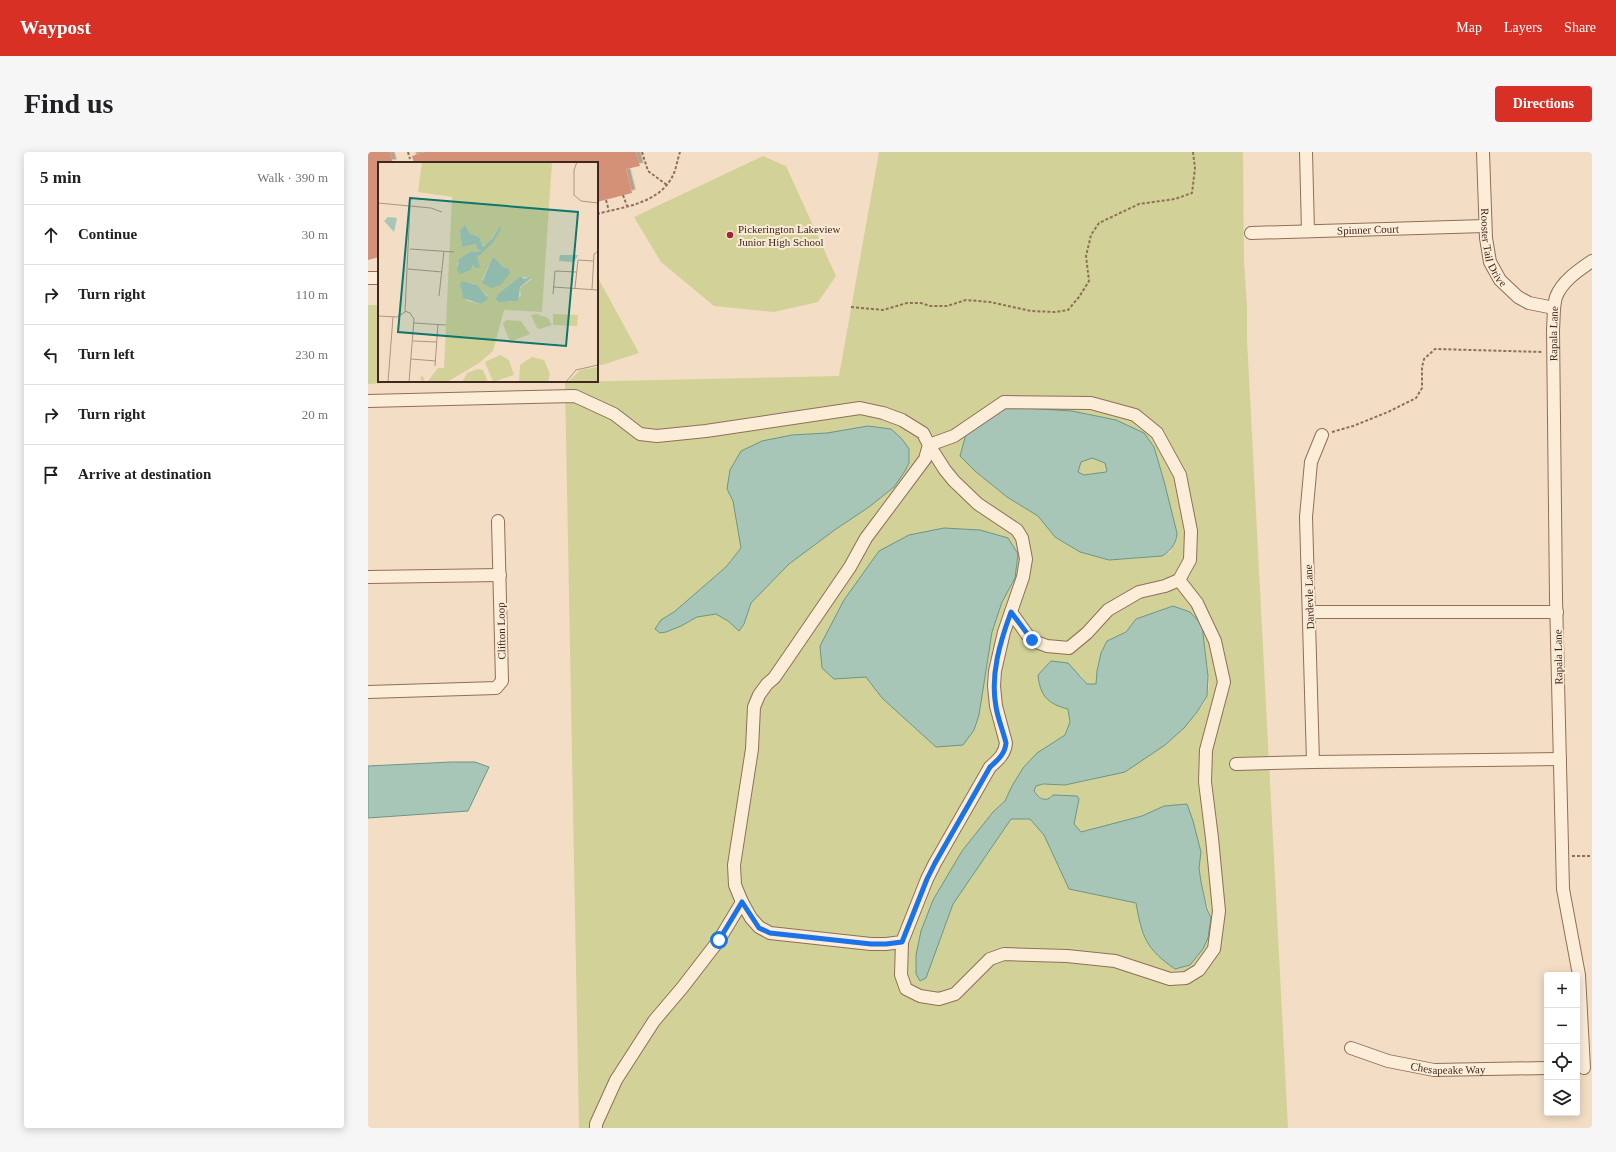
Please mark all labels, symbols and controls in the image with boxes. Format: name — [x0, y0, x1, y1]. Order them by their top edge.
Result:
text: Waypost — [20, 17, 91, 38]
text: Map — [1456, 20, 1482, 35]
text: Layers — [1504, 20, 1542, 35]
text: Share — [1564, 20, 1596, 35]
button: Directions — [1495, 86, 1592, 122]
text: Find us — [24, 88, 114, 119]
inset map — [378, 162, 598, 382]
text: 5 min — [40, 168, 81, 187]
text: Walk · 390 m — [257, 170, 328, 185]
street label: Rooster Tail Drive — [1479, 208, 1509, 289]
place label: Pickerington Lakeview Junior High School — [738, 223, 840, 248]
street label: Spinner Court — [1337, 223, 1399, 236]
icon: ahead — [40, 224, 62, 246]
text: Continue — [78, 226, 137, 242]
text: 30 m — [302, 227, 328, 242]
marker: Pickerington Lakeview Junior High School — [725, 230, 735, 240]
icon: right — [40, 284, 62, 306]
text: Turn right — [78, 286, 145, 302]
text: 110 m — [296, 287, 328, 302]
street label: Rapala Lane — [1547, 305, 1560, 361]
icon: left — [40, 344, 62, 366]
text: Turn left — [78, 346, 135, 362]
text: 230 m — [295, 347, 328, 362]
icon: right — [40, 404, 62, 426]
text: Turn right — [78, 406, 145, 422]
text: 20 m — [302, 407, 328, 422]
icon: arrive — [40, 464, 62, 486]
text: Arrive at destination — [78, 466, 211, 482]
street label: Dardevle Lane — [1302, 564, 1316, 630]
street label: Clifton Loop — [494, 602, 507, 660]
street label: Rapala Lane — [1552, 629, 1564, 685]
route end — [1023, 631, 1041, 649]
route start — [710, 931, 728, 949]
map controls — [1544, 972, 1580, 1116]
button: + — [1544, 972, 1580, 1008]
button: − — [1544, 1008, 1580, 1044]
button: locate — [1544, 1044, 1580, 1080]
street label: Chesapeake Way — [1410, 1060, 1486, 1076]
button: layers — [1544, 1080, 1580, 1116]

